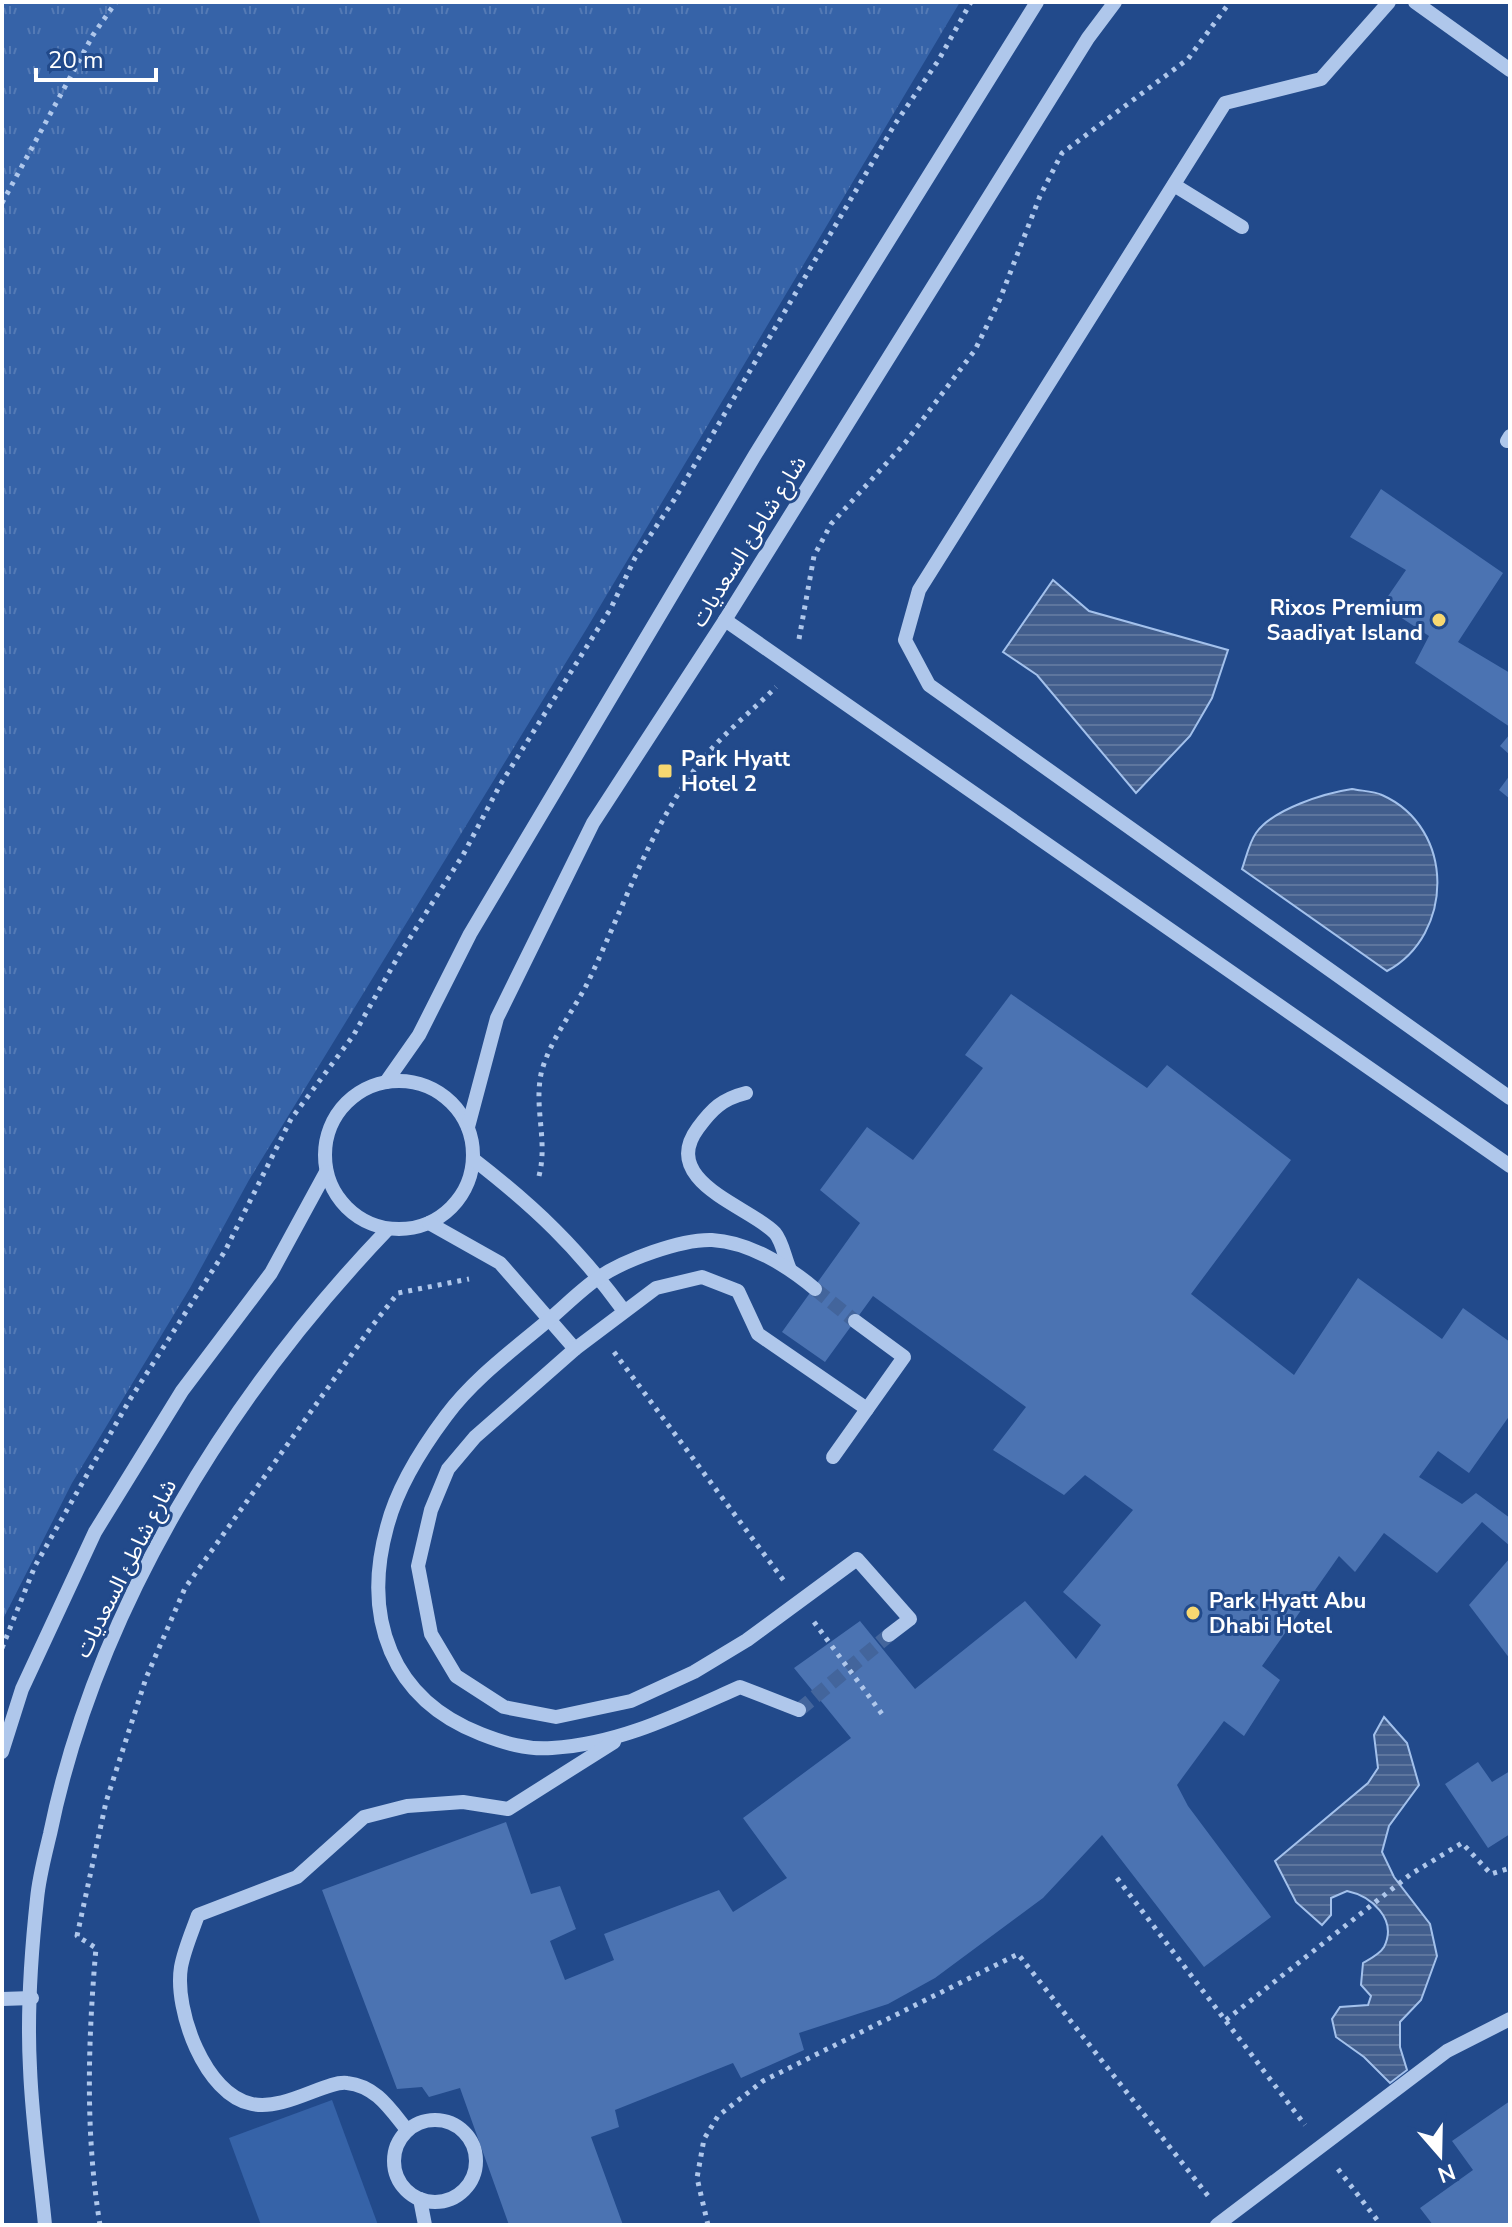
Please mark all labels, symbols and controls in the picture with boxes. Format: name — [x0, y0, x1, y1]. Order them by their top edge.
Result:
scale bar — [36, 32, 156, 82]
text: 20 m — [48, 44, 104, 76]
street label: شارع شاطئ السعديات — [684, 450, 815, 633]
place label: Rixos Premium Saadiyat Island — [1266, 593, 1423, 648]
marker: Rixos Premium Saadiyat Island — [1430, 611, 1448, 629]
place label: Park Hyatt Hotel 2 — [681, 744, 790, 799]
marker: Park Hyatt Hotel 2 — [656, 762, 674, 780]
street label: شارع شاطئ السعديات — [68, 1474, 185, 1663]
place label: Park Hyatt Abu Dhabi Hotel — [1209, 1586, 1366, 1641]
marker: Park Hyatt Abu Dhabi Hotel — [1184, 1604, 1202, 1622]
north arrow — [1400, 2115, 1480, 2195]
text: N — [1434, 2156, 1459, 2190]

